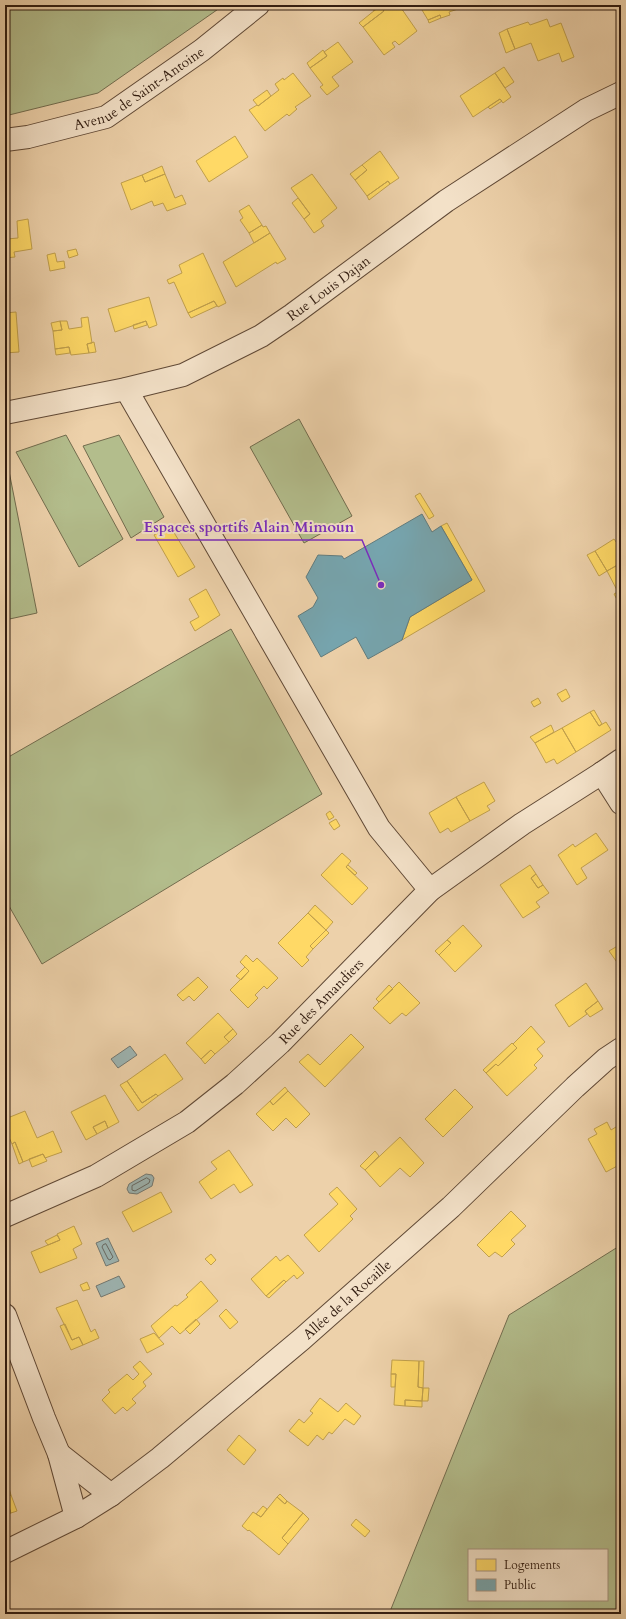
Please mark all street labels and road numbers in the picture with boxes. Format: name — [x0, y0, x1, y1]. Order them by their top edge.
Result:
street label: Avenue de Saint-Antoine — [72, 42, 208, 134]
street label: Rue Louis Dajan — [283, 251, 374, 325]
street label: Rue des Amandiers — [275, 954, 368, 1048]
street label: Allée de la Rocaille — [299, 1255, 395, 1343]

